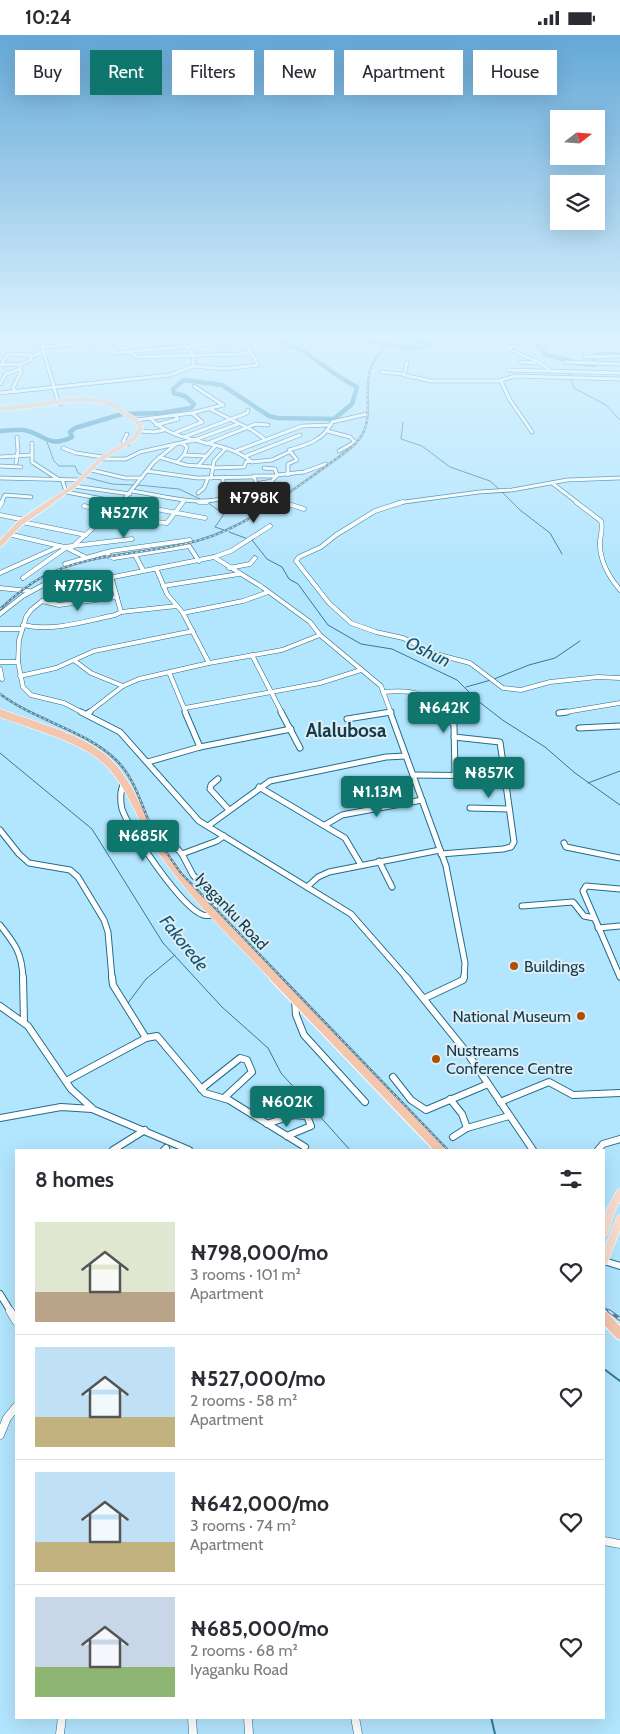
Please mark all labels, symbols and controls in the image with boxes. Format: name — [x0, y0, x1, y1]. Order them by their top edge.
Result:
text: 10:24 — [25, 6, 72, 29]
chip: Buy — [15, 50, 80, 95]
chip: Rent — [90, 50, 162, 95]
chip: Filters — [172, 50, 254, 95]
chip: New — [264, 50, 334, 95]
chip: Apartment — [344, 50, 463, 95]
chip: House — [473, 50, 557, 95]
north arrow — [550, 110, 605, 165]
map controls — [550, 110, 605, 230]
button: layers — [550, 175, 605, 230]
pin: ₦798K — [219, 481, 289, 524]
text: ₦798K — [229, 488, 279, 507]
pin: ₦527K — [89, 497, 159, 539]
text: ₦527K — [100, 503, 148, 522]
pin: ₦775K — [43, 569, 113, 612]
text: ₦775K — [54, 576, 102, 595]
water label: Oshun — [402, 632, 454, 672]
pin: ₦642K — [409, 691, 479, 734]
text: ₦642K — [419, 698, 469, 717]
district label: Alalubosa — [306, 719, 387, 742]
pin: ₦857K — [454, 757, 524, 799]
text: ₦857K — [464, 763, 514, 782]
pin: ₦1.13M — [336, 775, 418, 818]
text: ₦1.13M — [352, 782, 402, 801]
pin: ₦685K — [108, 819, 178, 862]
text: ₦685K — [118, 826, 168, 845]
street label: Iyaganku Road — [191, 869, 272, 954]
water label: Fakorede — [155, 911, 213, 975]
place label: Buildings — [524, 957, 585, 976]
marker: Buildings — [508, 960, 520, 972]
place label: National Museum — [452, 1007, 571, 1026]
marker: National Museum — [575, 1010, 587, 1022]
place label: Nustreams Conference Centre — [446, 1041, 573, 1078]
marker: Nustreams Conference Centre — [430, 1053, 442, 1065]
pin: ₦602K — [252, 1085, 322, 1128]
text: ₦602K — [261, 1092, 313, 1111]
icon: filters — [557, 1165, 585, 1193]
text: 8 homes — [35, 1167, 114, 1192]
text: ₦798,000/mo — [190, 1240, 328, 1265]
icon: home — [75, 1242, 135, 1302]
icon: heart — [557, 1258, 585, 1286]
text: 3 rooms · 101 m² — [190, 1265, 301, 1284]
text: Apartment — [190, 1284, 263, 1303]
text: ₦527,000/mo — [190, 1366, 325, 1391]
icon: home — [75, 1367, 135, 1427]
icon: heart — [557, 1383, 585, 1411]
text: 2 rooms · 58 m² — [190, 1391, 297, 1410]
text: Apartment — [190, 1410, 263, 1429]
text: ₦642,000/mo — [190, 1491, 329, 1516]
icon: home — [75, 1492, 135, 1552]
icon: heart — [557, 1508, 585, 1536]
text: 3 rooms · 74 m² — [190, 1516, 296, 1535]
text: Apartment — [190, 1535, 263, 1554]
text: ₦685,000/mo — [190, 1616, 329, 1641]
icon: home — [75, 1617, 135, 1677]
icon: heart — [557, 1633, 585, 1661]
text: 2 rooms · 68 m² — [190, 1641, 298, 1660]
text: Iyaganku Road — [190, 1660, 288, 1679]

